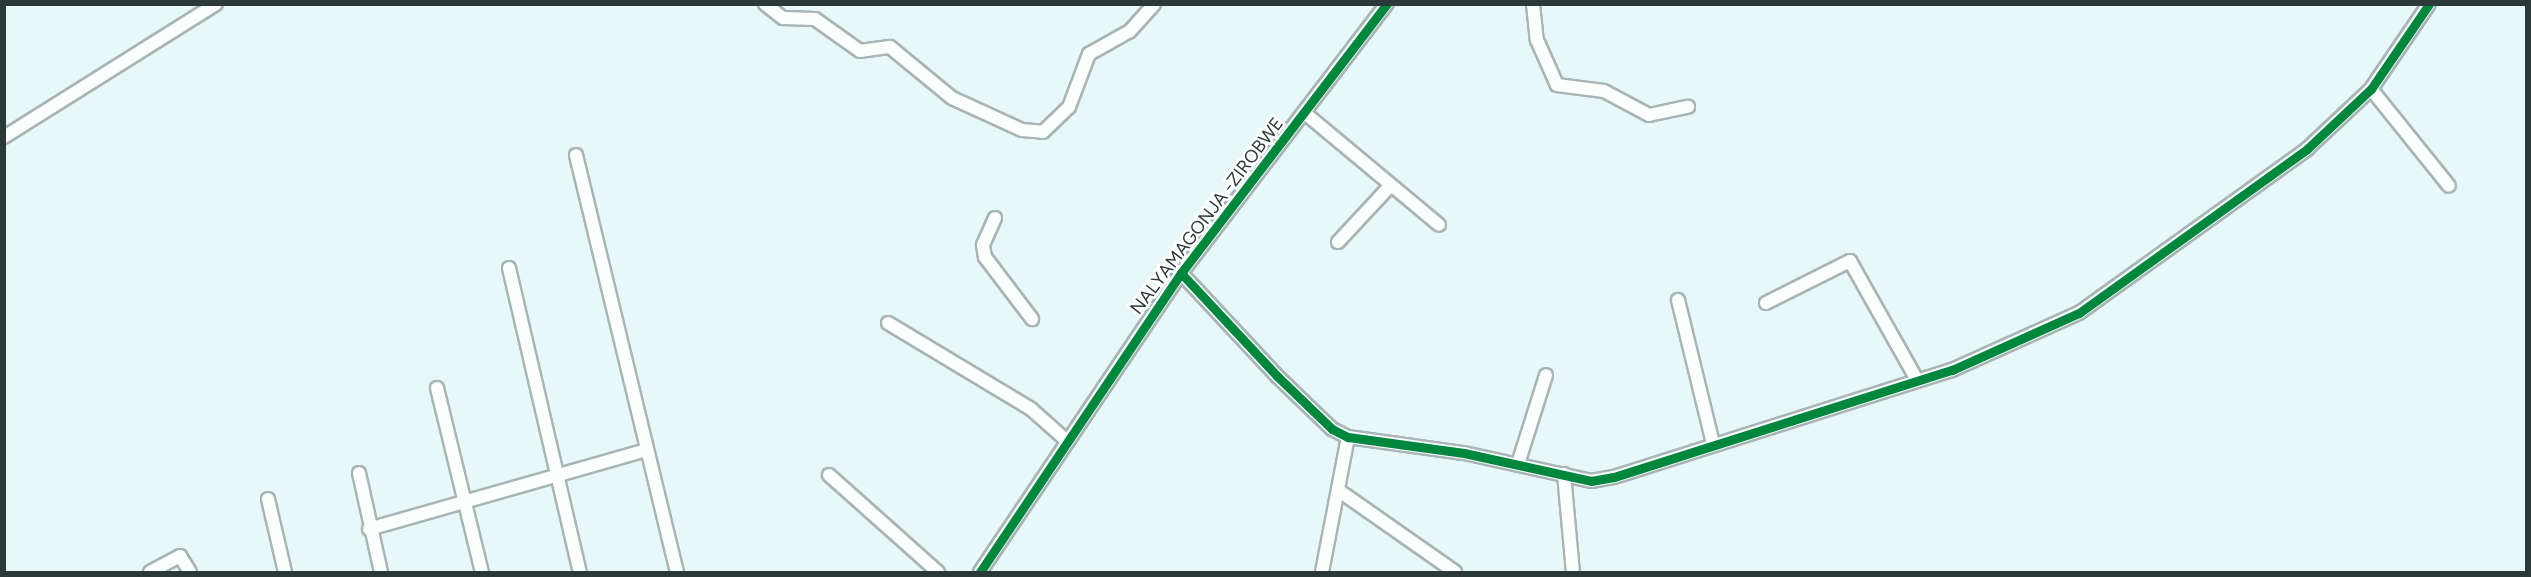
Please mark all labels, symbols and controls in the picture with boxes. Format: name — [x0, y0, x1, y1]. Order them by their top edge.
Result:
street label: NALYAMAGONJA -ZIROBWE — [1126, 113, 1288, 319]

